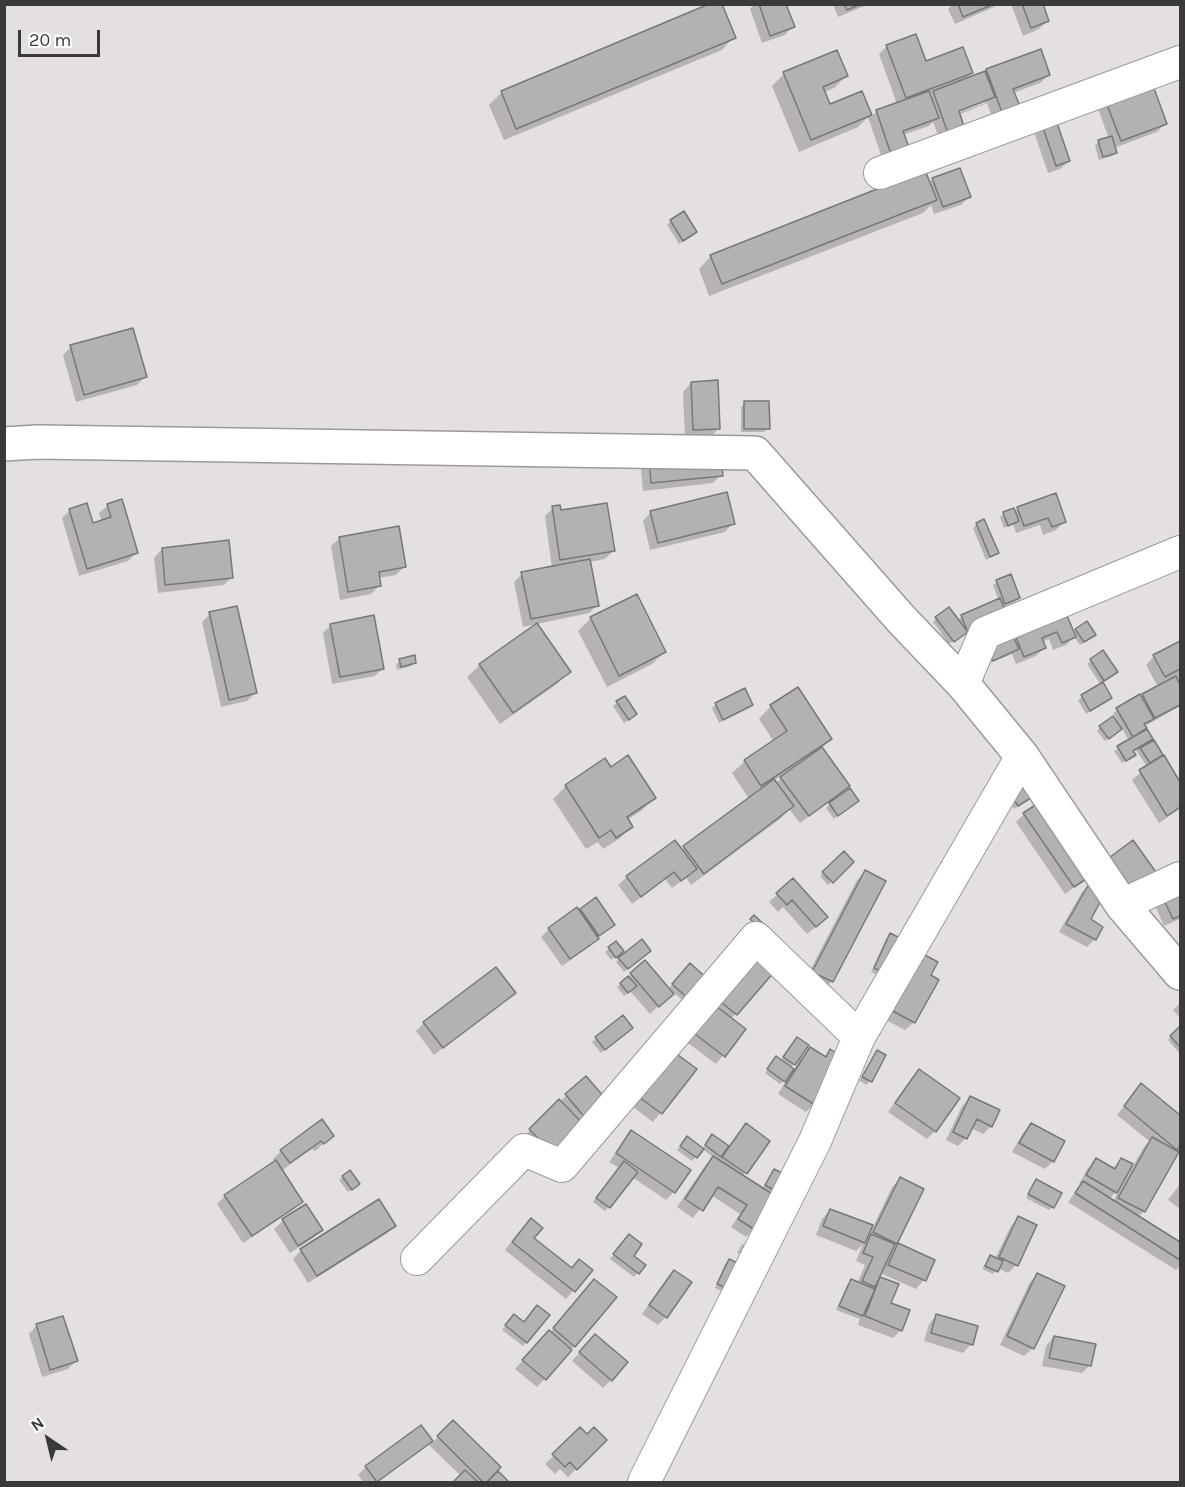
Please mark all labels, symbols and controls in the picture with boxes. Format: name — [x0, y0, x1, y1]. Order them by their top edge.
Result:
scale bar — [21, 18, 104, 56]
text: 20 m — [29, 29, 71, 51]
north arrow — [18, 1409, 78, 1469]
text: N — [27, 1413, 48, 1435]

